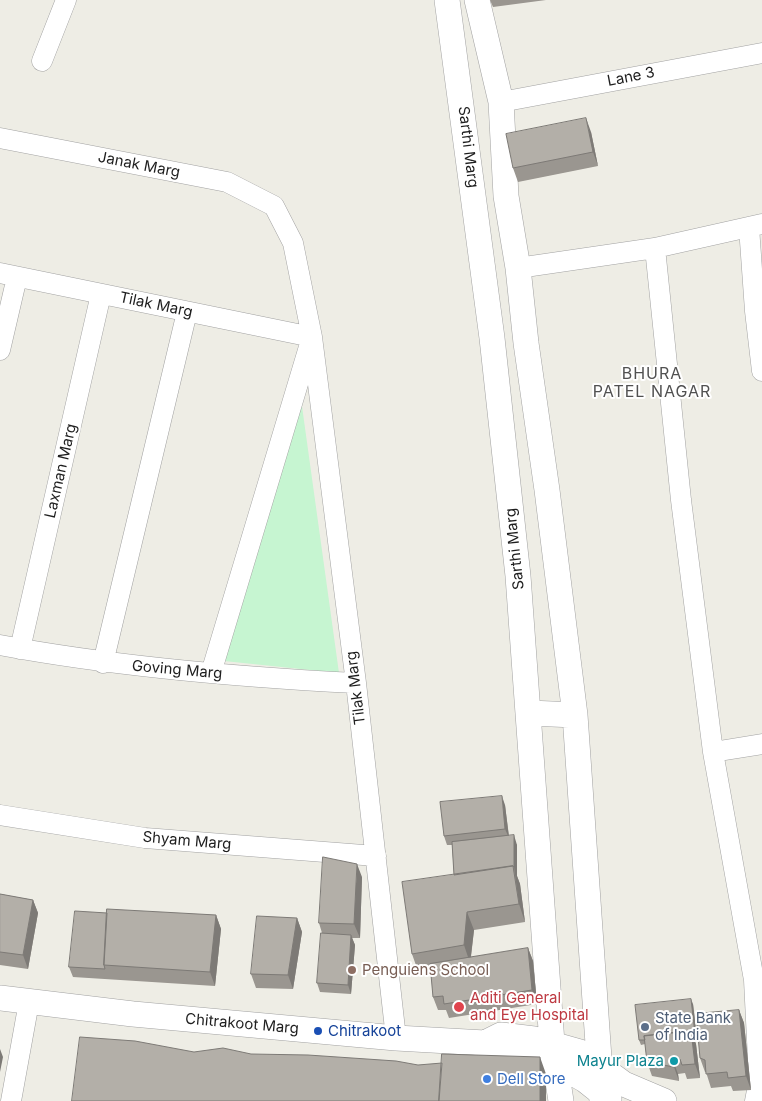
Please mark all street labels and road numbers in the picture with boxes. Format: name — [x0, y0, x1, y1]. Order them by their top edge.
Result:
street label: Lane 3 — [606, 64, 656, 90]
street label: Sarthi Marg — [454, 105, 482, 189]
street label: Janak Marg — [96, 148, 182, 182]
street label: Tilak Marg — [118, 288, 194, 322]
street label: Laxman Marg — [41, 422, 81, 520]
street label: Sarthi Marg — [502, 507, 528, 591]
street label: Tilak Marg — [343, 650, 369, 726]
street label: Goving Marg — [131, 657, 223, 683]
street label: Shyam Marg — [142, 828, 232, 854]
street label: Chitrakoot Marg — [184, 1010, 300, 1038]

